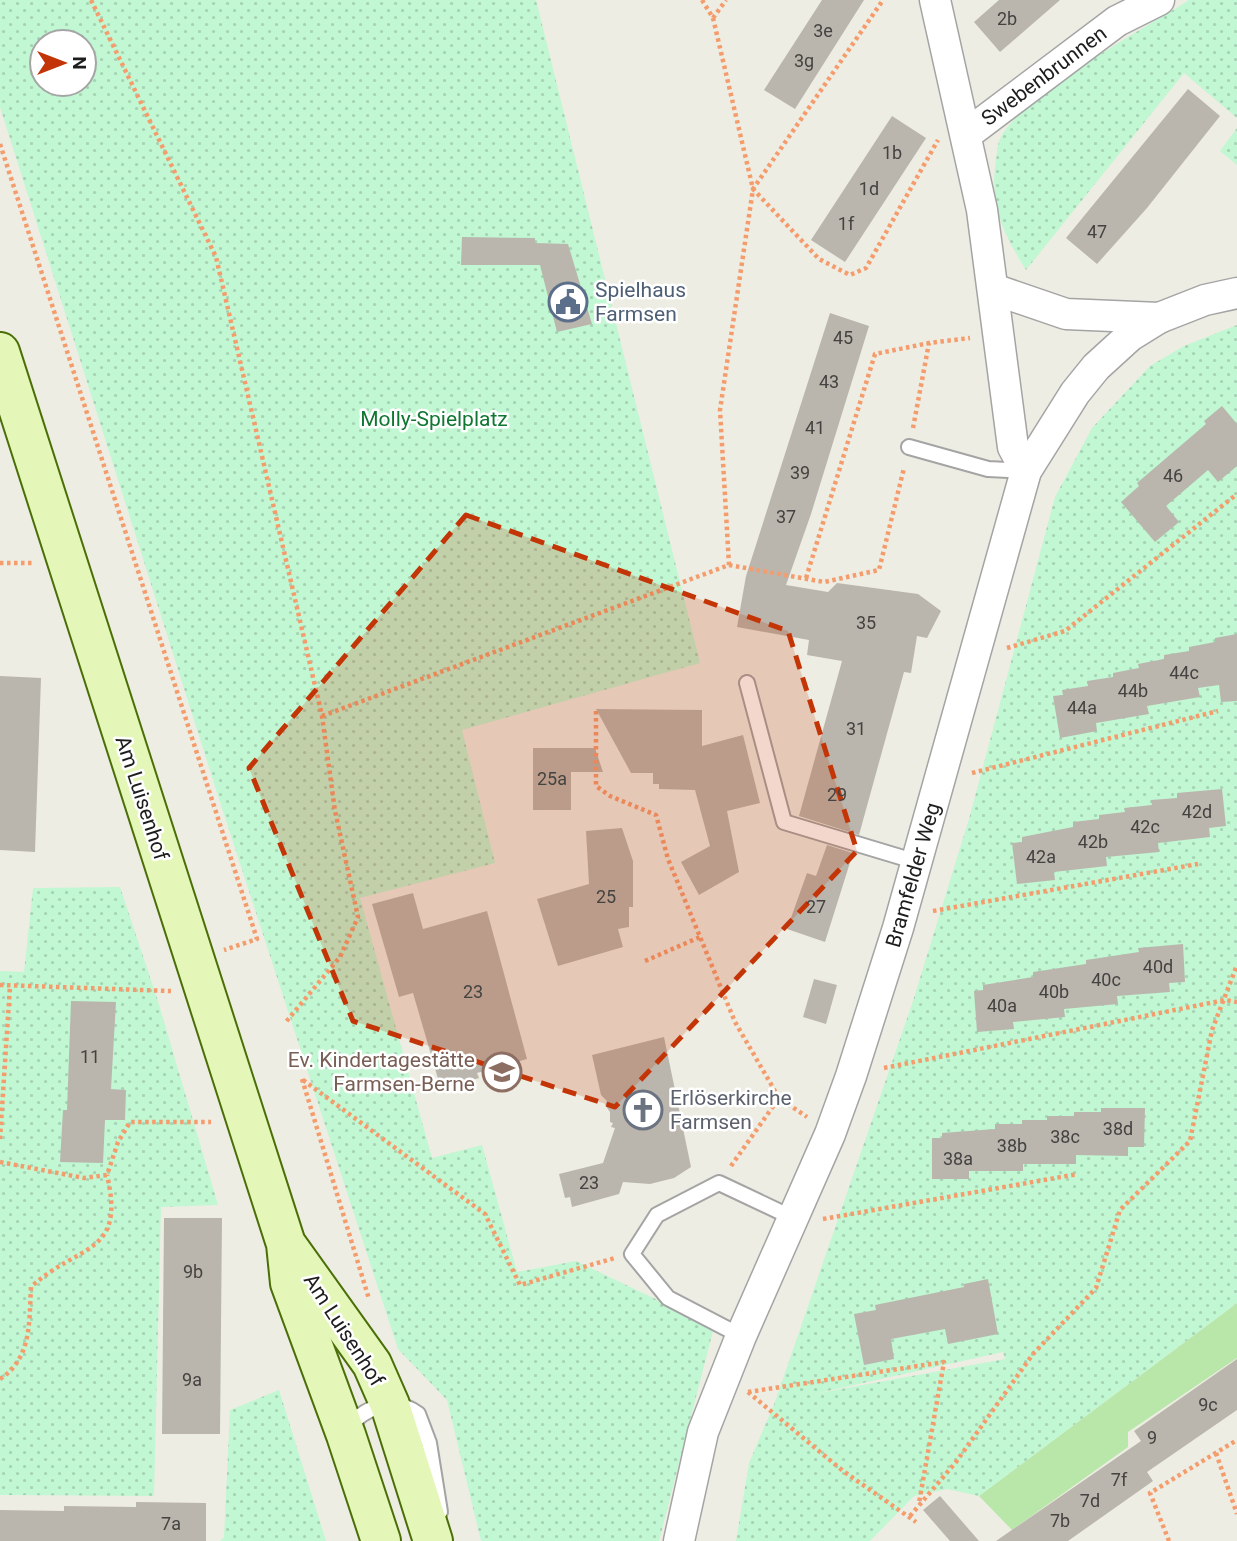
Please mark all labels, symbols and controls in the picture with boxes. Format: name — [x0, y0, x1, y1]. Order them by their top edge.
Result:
house number: 2b — [997, 8, 1017, 29]
house number: 3e — [813, 20, 833, 41]
street label: Swebenbrunnen — [977, 21, 1111, 131]
north arrow — [28, 28, 98, 98]
house number: 3g — [794, 50, 814, 71]
text: N — [68, 56, 91, 70]
house number: 1b — [882, 142, 902, 163]
house number: 1d — [859, 178, 879, 199]
house number: 1f — [838, 213, 855, 234]
house number: 47 — [1087, 221, 1107, 242]
place label: Spielhaus Farmsen — [595, 278, 686, 326]
public building icon: Spielhaus Farmsen — [547, 281, 589, 323]
house number: 45 — [833, 327, 853, 348]
house number: 43 — [819, 371, 839, 392]
park label: Molly-Spielplatz — [360, 407, 508, 431]
house number: 41 — [805, 417, 825, 438]
house number: 39 — [790, 462, 810, 483]
house number: 46 — [1163, 465, 1183, 486]
house number: 37 — [776, 506, 796, 527]
house number: 35 — [856, 612, 876, 633]
house number: 44c — [1169, 662, 1199, 683]
house number: 44b — [1118, 680, 1148, 701]
house number: 44a — [1067, 697, 1097, 718]
house number: 31 — [846, 718, 866, 739]
street label: Am Luisenhof — [111, 733, 174, 864]
house number: 25a — [537, 768, 567, 789]
house number: 29 — [827, 784, 847, 805]
street label: Bramfelder Weg — [881, 800, 945, 950]
house number: 42d — [1182, 801, 1212, 822]
house number: 42c — [1130, 816, 1160, 837]
house number: 42b — [1078, 831, 1108, 852]
house number: 42a — [1026, 846, 1056, 867]
house number: 25 — [596, 886, 616, 907]
house number: 27 — [806, 896, 826, 917]
house number: 40d — [1143, 956, 1173, 977]
house number: 40c — [1091, 969, 1121, 990]
house number: 23 — [463, 981, 483, 1002]
house number: 40b — [1039, 981, 1069, 1002]
house number: 40a — [987, 995, 1017, 1016]
house number: 11 — [80, 1046, 100, 1067]
place label: Ev. Kindertagestätte Farmsen-Berne — [288, 1048, 475, 1096]
school or university icon: Ev. Kindertagestätte Farmsen-Berne — [481, 1051, 523, 1093]
place label: Erlöserkirche Farmsen — [670, 1086, 792, 1134]
church icon: Erlöserkirche Farmsen — [622, 1089, 664, 1131]
house number: 38d — [1103, 1118, 1133, 1139]
house number: 38c — [1050, 1126, 1080, 1147]
house number: 38b — [997, 1135, 1027, 1156]
house number: 38a — [943, 1148, 973, 1169]
house number: 23 — [579, 1172, 599, 1193]
house number: 9b — [183, 1261, 203, 1282]
street label: Am Luisenhof — [299, 1269, 390, 1391]
house number: 9a — [182, 1369, 202, 1390]
house number: 9c — [1198, 1394, 1218, 1415]
house number: 9 — [1147, 1427, 1157, 1448]
house number: 7f — [1111, 1469, 1128, 1490]
house number: 7d — [1080, 1490, 1100, 1511]
house number: 7b — [1050, 1510, 1070, 1531]
house number: 7a — [161, 1513, 181, 1534]

